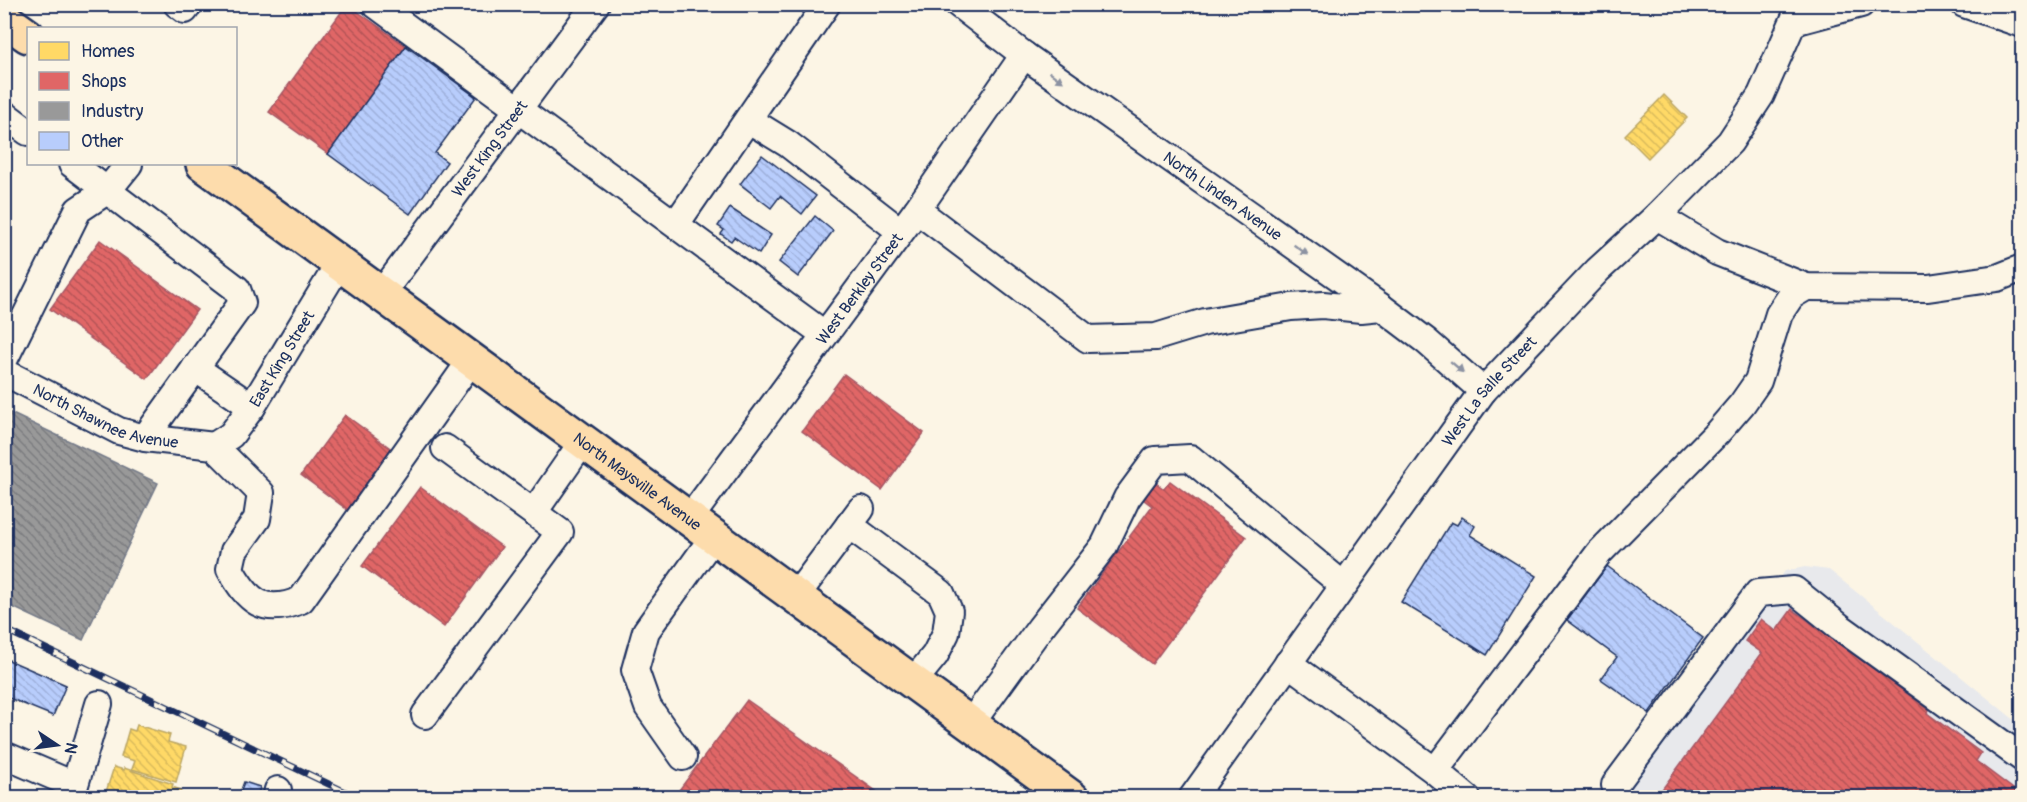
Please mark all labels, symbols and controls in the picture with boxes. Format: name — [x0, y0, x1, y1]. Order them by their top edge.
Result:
legend — [27, 27, 237, 165]
text: Homes — [81, 40, 134, 63]
text: Shops — [81, 70, 126, 93]
one-way arrow — [1048, 71, 1063, 83]
street label: West King Street — [448, 96, 533, 201]
text: Industry — [81, 100, 144, 123]
text: Other — [81, 130, 124, 153]
street label: North Linden Avenue — [1159, 148, 1286, 245]
street label: West Berkley Street — [812, 229, 908, 349]
one-way arrow — [1292, 244, 1308, 256]
street label: East King Street — [245, 307, 319, 411]
street label: West La Salle Street — [1438, 332, 1541, 450]
one-way arrow — [1449, 360, 1464, 373]
street label: North Shawnee Avenue — [30, 380, 179, 453]
street label: North Maysville Avenue — [569, 428, 705, 535]
north arrow — [27, 715, 87, 775]
text: N — [60, 741, 82, 756]

